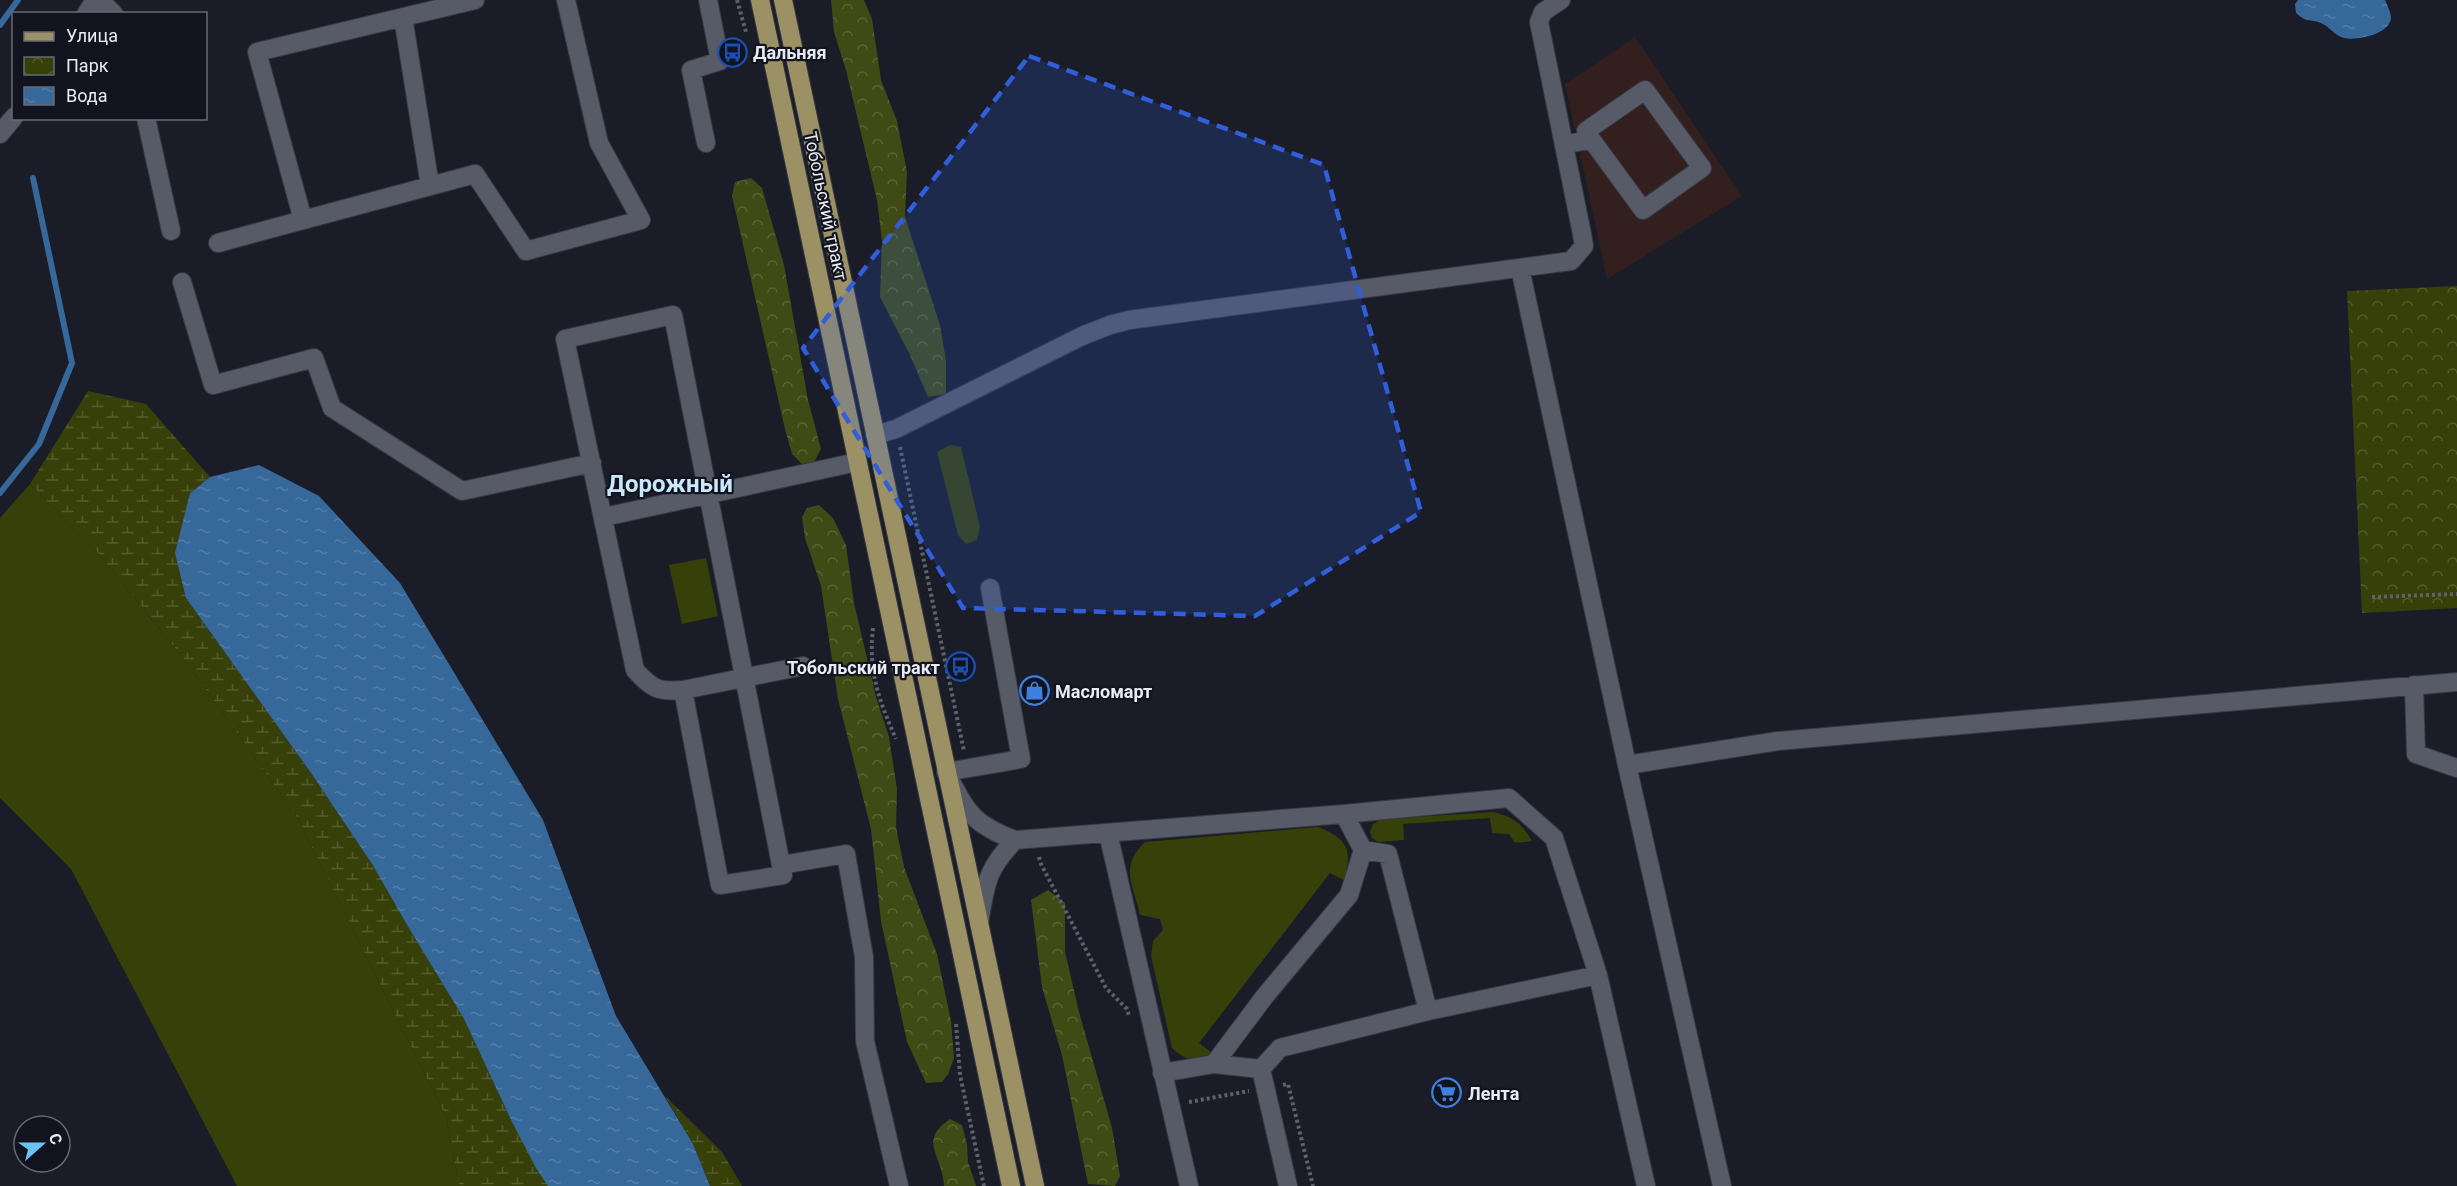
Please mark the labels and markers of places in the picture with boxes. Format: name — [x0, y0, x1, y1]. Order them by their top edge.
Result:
bus stop icon: Дальняя — [716, 36, 748, 68]
place label: Дальняя — [753, 42, 827, 63]
bus stop icon: Тобольский тракт — [945, 651, 977, 683]
place label: Тобольский тракт — [787, 657, 940, 678]
shop icon: Масломарт — [1018, 675, 1050, 707]
place label: Масломарт — [1055, 681, 1152, 702]
supermarket icon: Лента — [1431, 1077, 1463, 1109]
place label: Лента — [1468, 1083, 1520, 1104]

